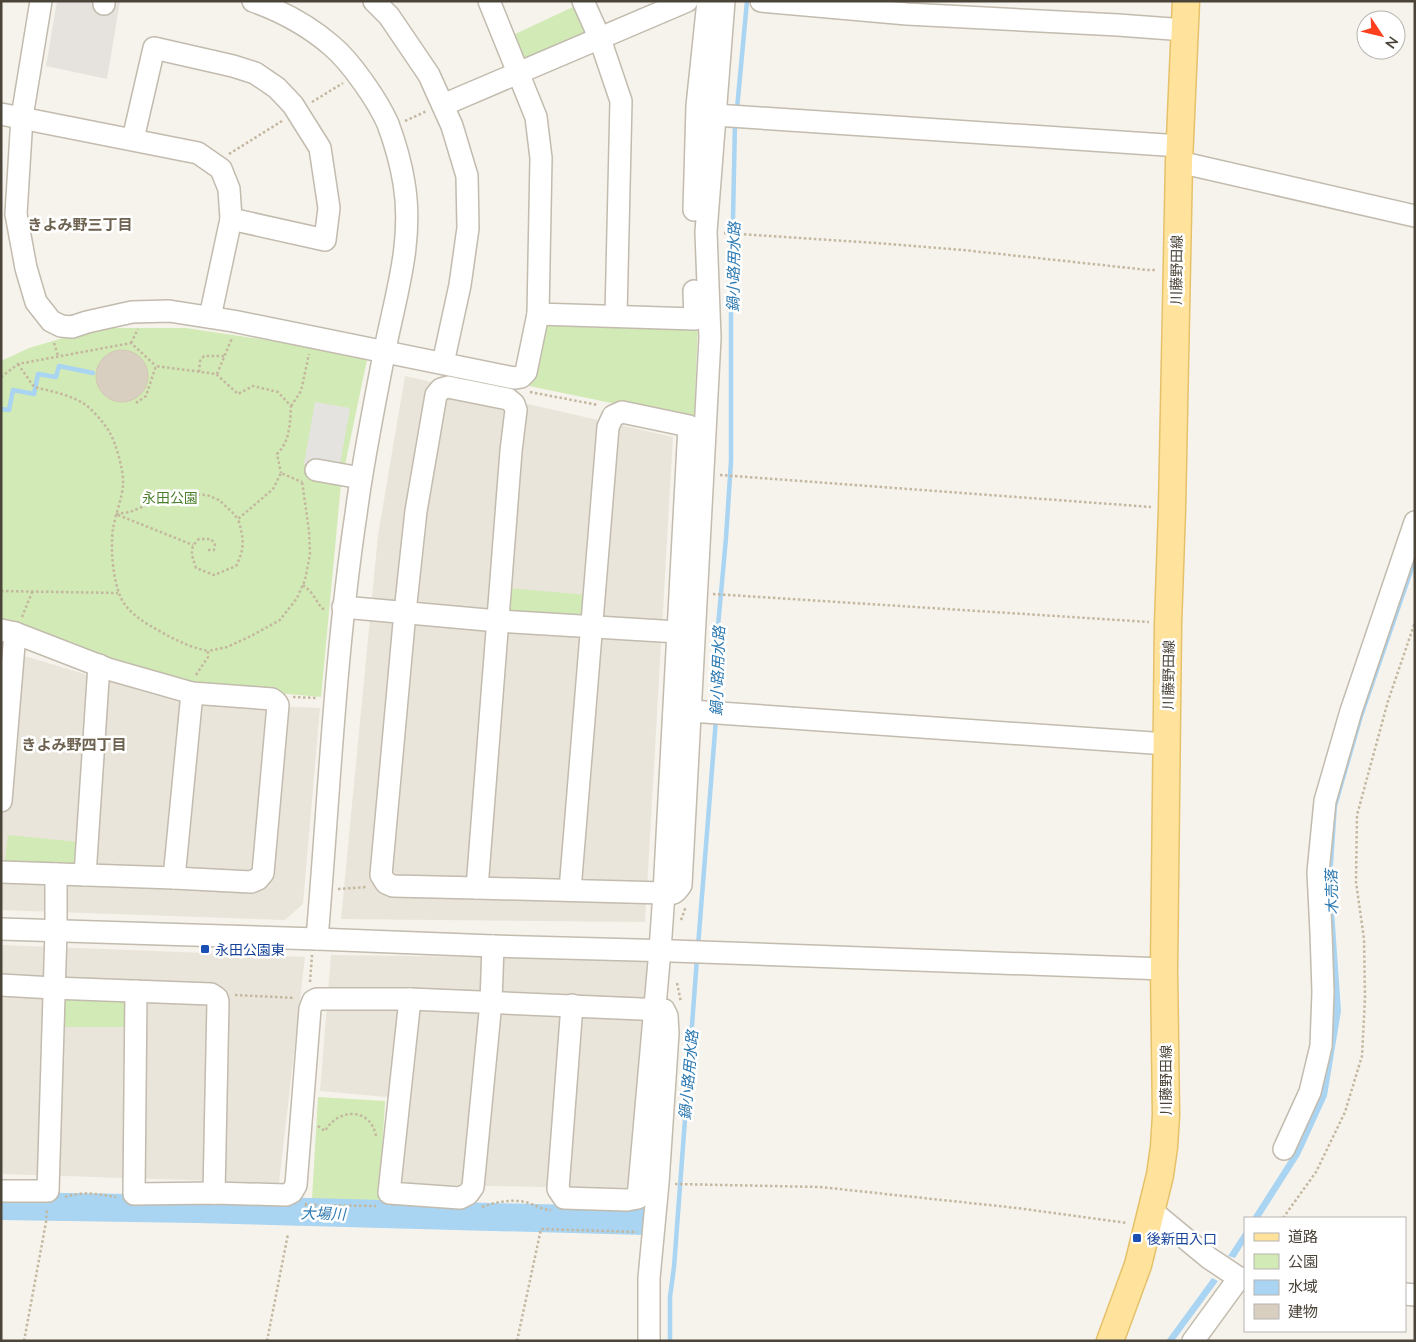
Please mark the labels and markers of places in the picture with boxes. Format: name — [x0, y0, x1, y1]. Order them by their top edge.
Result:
place label: 永田公園東 — [215, 941, 285, 958]
marker: 永田公園東 — [199, 943, 211, 955]
place label: 後新田入口 — [1147, 1230, 1217, 1247]
marker: 後新田入口 — [1131, 1232, 1143, 1244]

